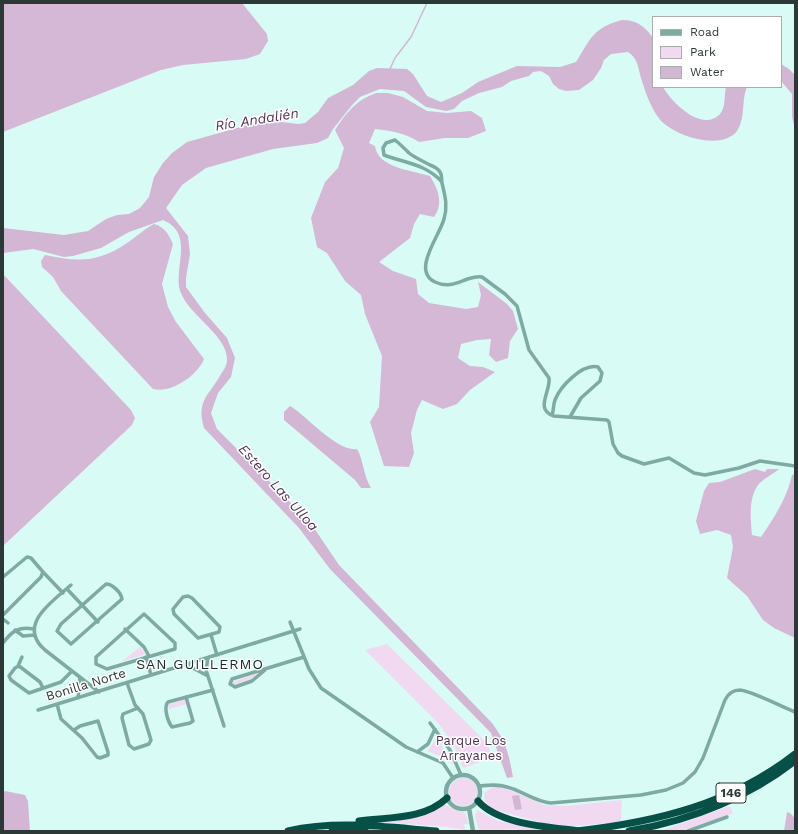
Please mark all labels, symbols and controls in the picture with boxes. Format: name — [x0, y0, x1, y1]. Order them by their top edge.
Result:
legend — [652, 16, 782, 88]
text: Road — [690, 25, 719, 39]
text: Park — [690, 45, 716, 59]
text: Water — [690, 65, 724, 79]
water label: Río Andalién — [214, 105, 300, 135]
water label: Estero Las Ulloa — [235, 441, 321, 535]
district label: SAN GUILLERMO — [136, 657, 264, 673]
street label: Bonilla Norte — [44, 665, 128, 705]
park label: Parque Los Arrayanes — [436, 733, 506, 764]
road number: 146 — [716, 783, 746, 803]

